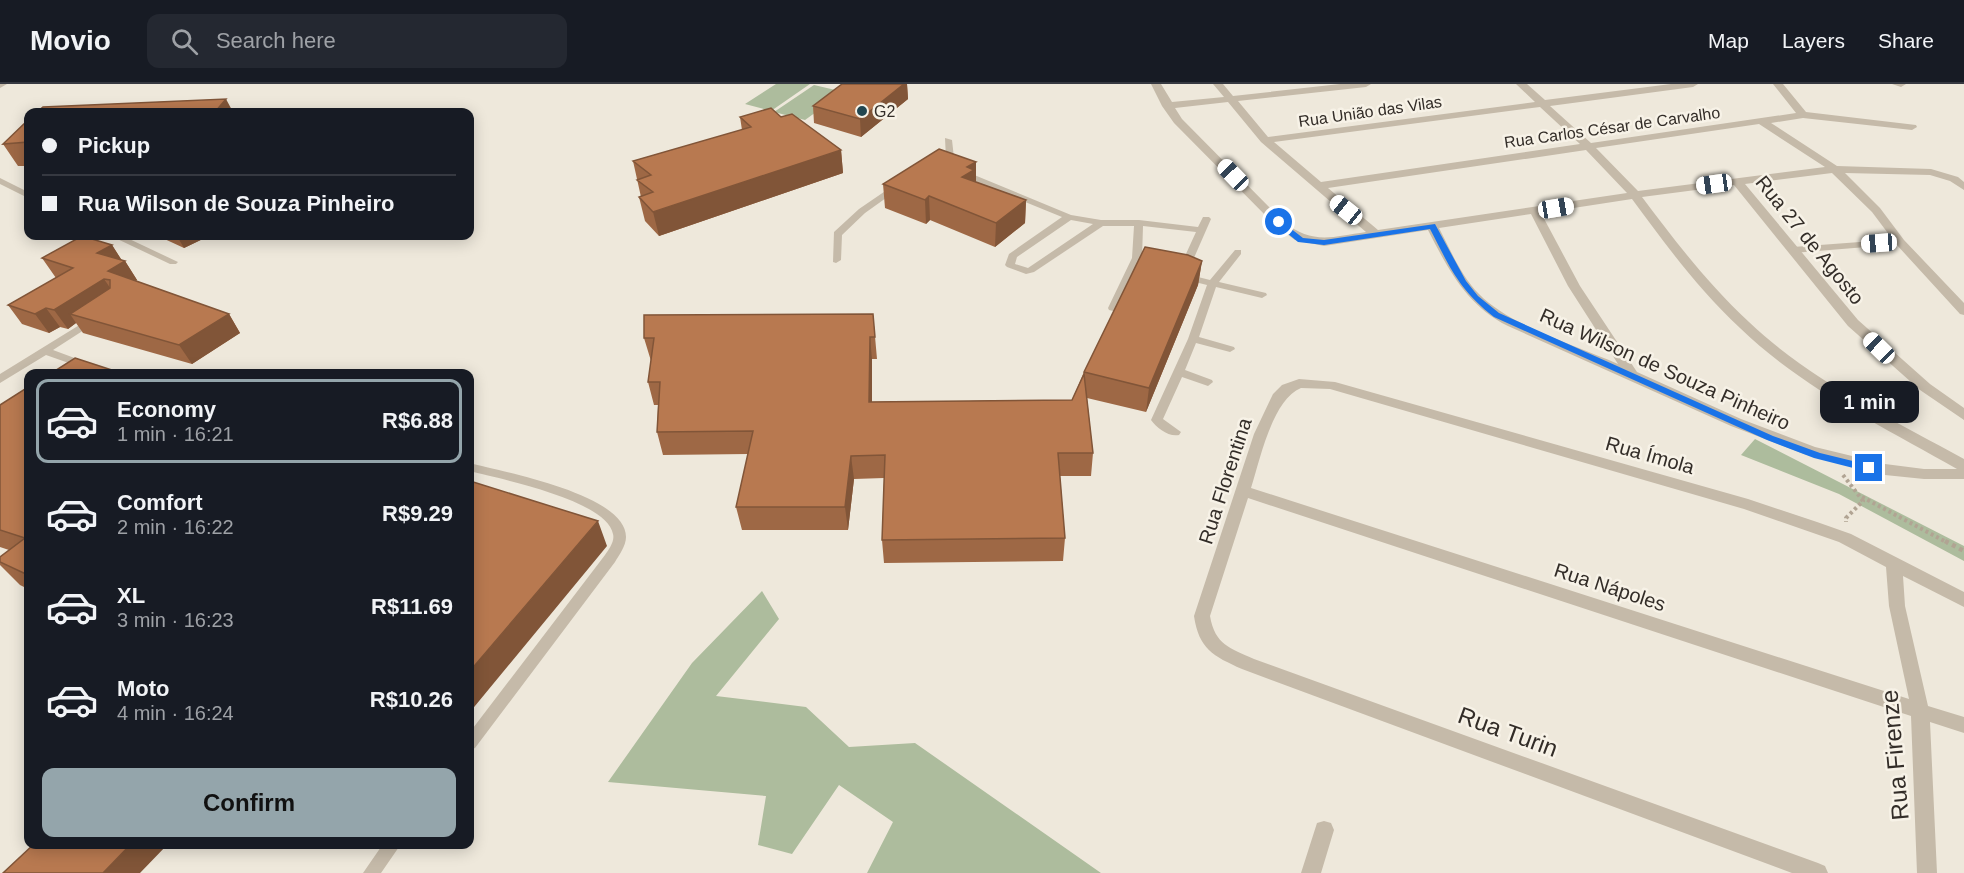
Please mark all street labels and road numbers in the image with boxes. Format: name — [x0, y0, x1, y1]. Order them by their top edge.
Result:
street label: Rua União das Vilas — [1297, 93, 1443, 130]
street label: Rua Carlos César de Carvalho — [1503, 104, 1721, 151]
street label: Rua 27 de Agosto — [1751, 171, 1869, 309]
street label: Rua Wilson de Souza Pinheiro — [1537, 304, 1793, 434]
street label: Rua Florentina — [1194, 414, 1256, 547]
street label: Rua Ímola — [1603, 432, 1698, 478]
street label: Rua Nápoles — [1552, 559, 1668, 615]
street label: Rua Firenze — [1875, 689, 1914, 821]
street label: Rua Turin — [1455, 701, 1562, 762]

